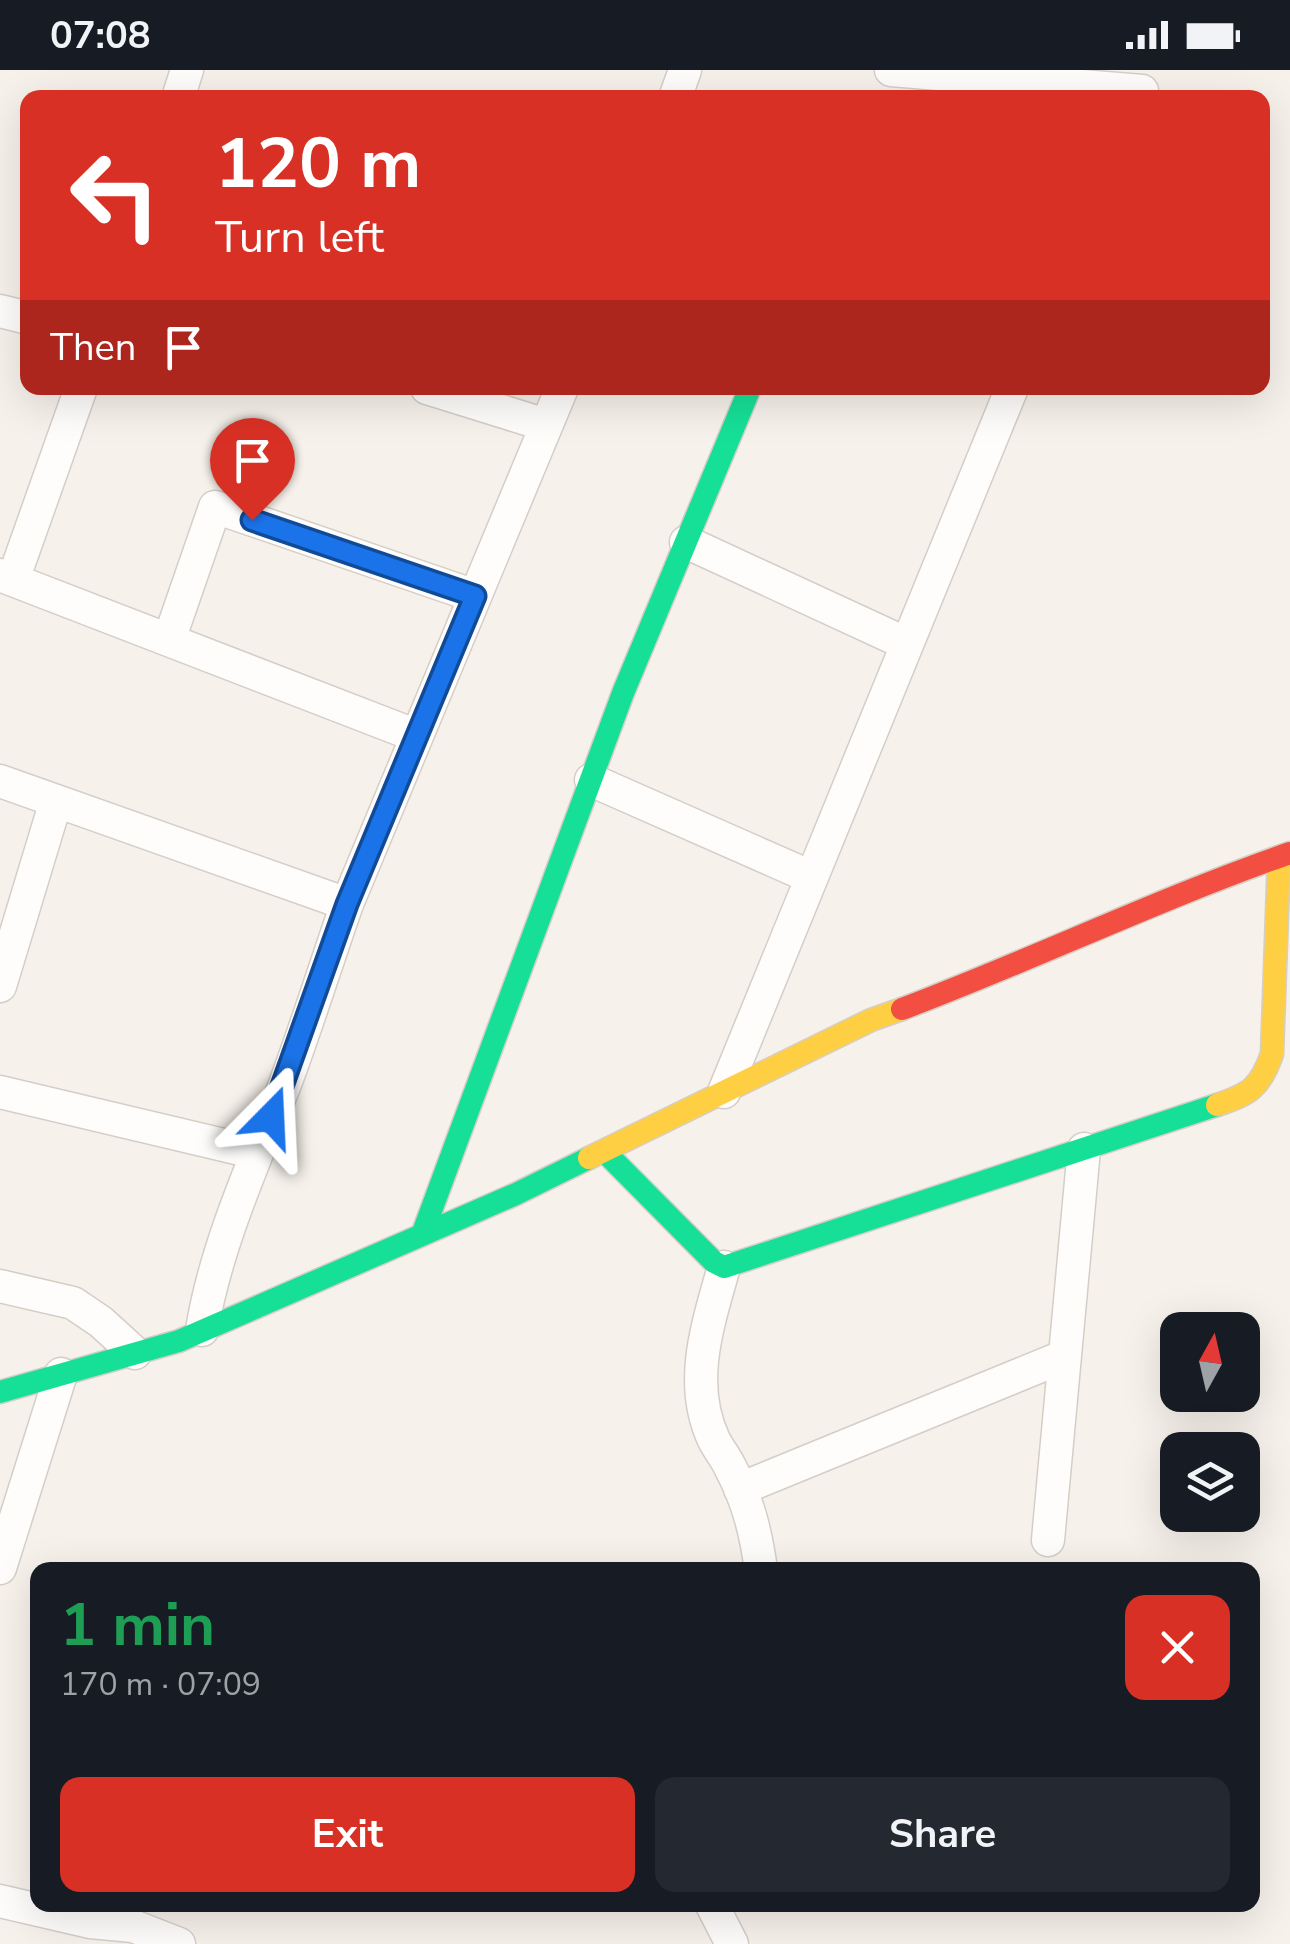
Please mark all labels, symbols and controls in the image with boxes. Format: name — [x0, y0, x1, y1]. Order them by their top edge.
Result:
text: 07:08 — [50, 10, 151, 61]
text: 120 m — [215, 116, 421, 212]
icon: left — [50, 130, 180, 260]
text: Turn left — [215, 207, 384, 268]
icon: arrive — [156, 320, 211, 375]
text: Then — [50, 322, 136, 373]
pin — [210, 418, 295, 521]
icon: arrive — [225, 433, 280, 488]
position arrow — [219, 1065, 323, 1169]
north arrow — [1160, 1312, 1260, 1412]
map controls — [1160, 1312, 1260, 1532]
button: layers — [1160, 1432, 1260, 1532]
text: 1 min — [60, 1584, 215, 1666]
button: close — [1125, 1595, 1230, 1700]
text: 170 m · 07:09 — [60, 1663, 261, 1706]
button: Exit — [60, 1777, 635, 1892]
button: Share — [655, 1777, 1230, 1892]

